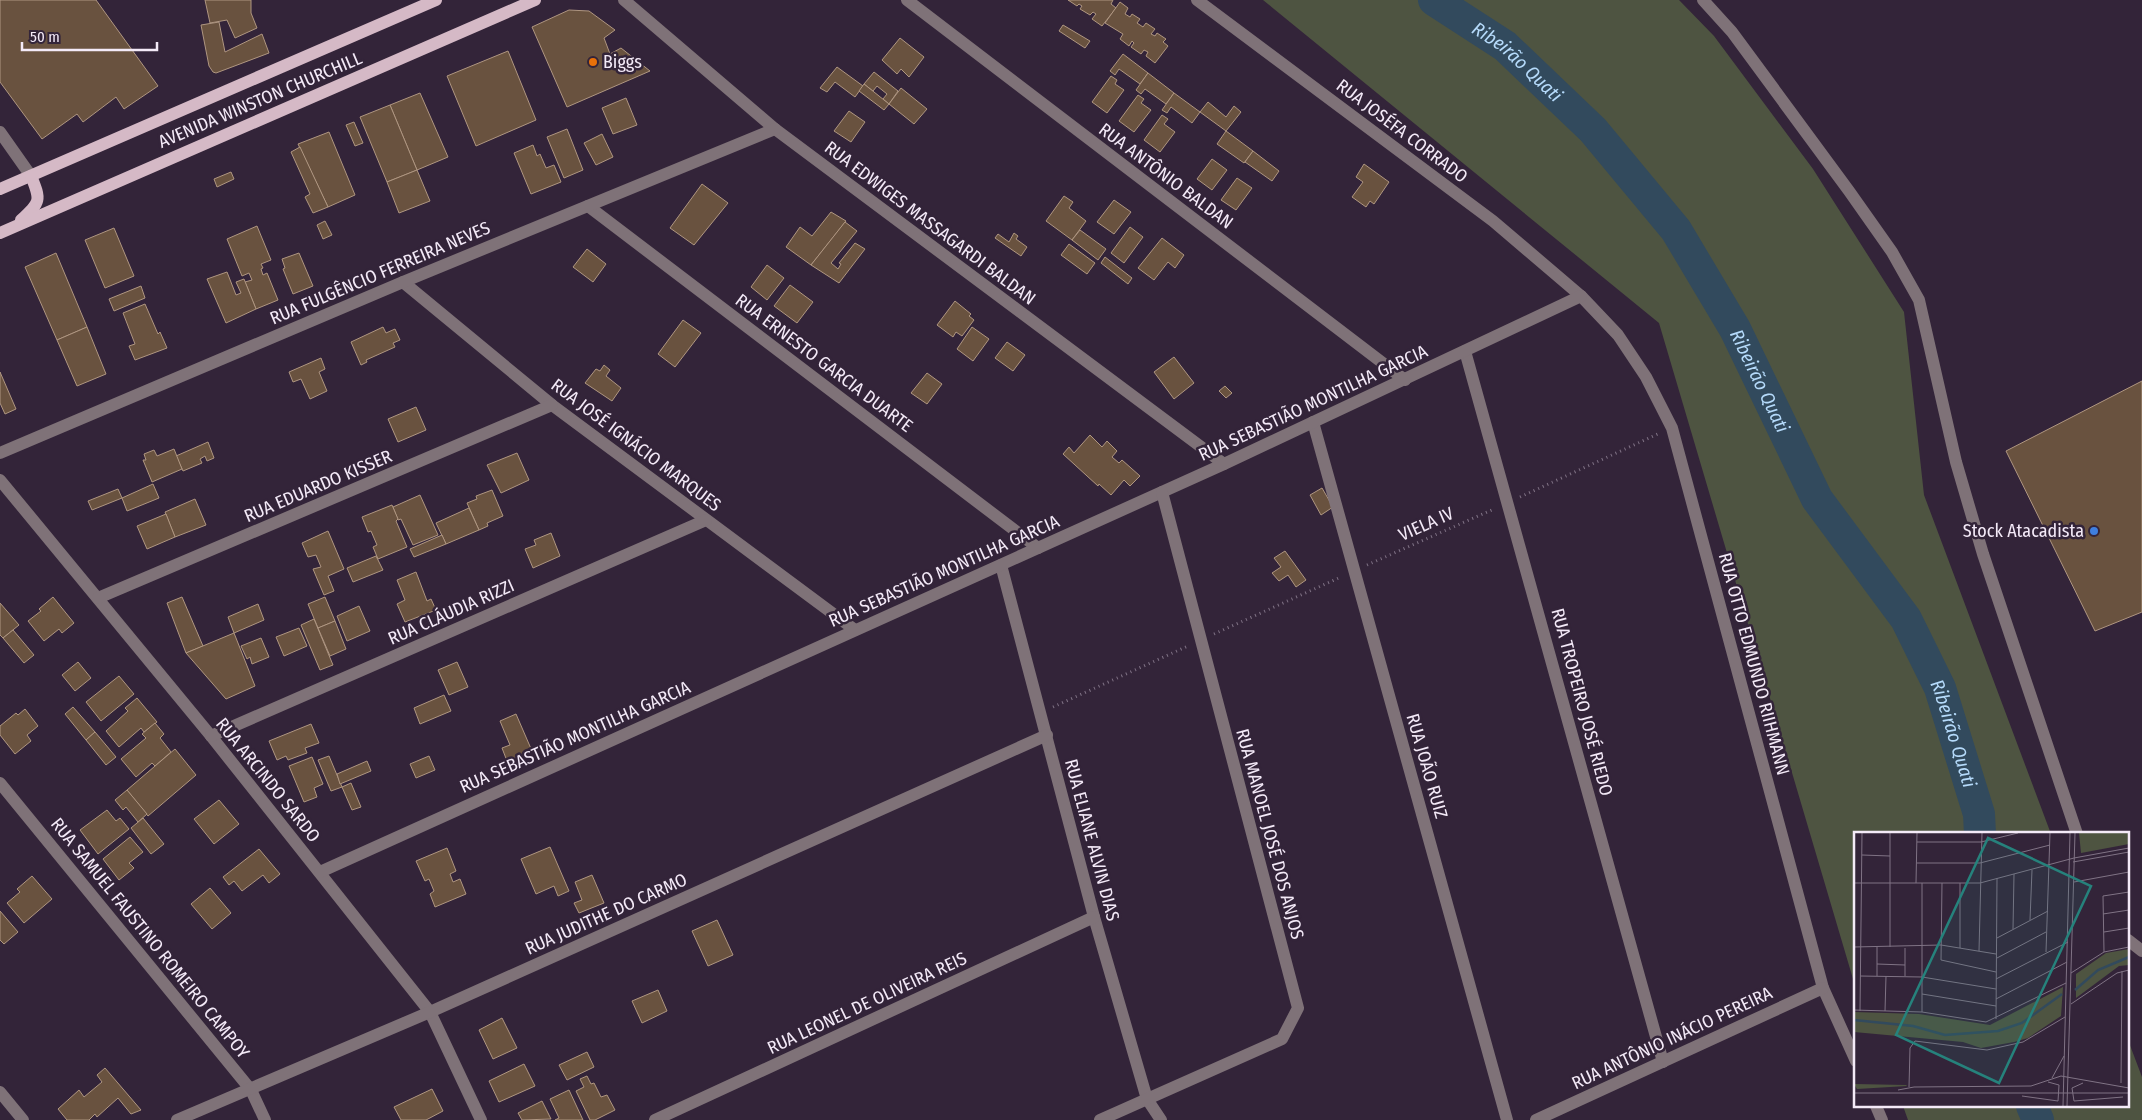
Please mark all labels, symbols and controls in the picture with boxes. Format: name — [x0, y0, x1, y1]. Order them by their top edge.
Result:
water label: Ribeirão Quati — [1468, 17, 1568, 106]
scale bar — [22, 20, 158, 52]
text: 50 m — [30, 28, 60, 46]
street label: AVENIDA WINSTON CHURCHILL — [155, 47, 365, 153]
place label: Biggs — [603, 51, 642, 73]
marker: Biggs — [587, 56, 599, 68]
street label: RUA JOSÉFA CORRADO — [1332, 74, 1473, 188]
street label: RUA ANTÔNIO BALDAN — [1095, 118, 1237, 234]
street label: RUA EDWIGES MASSAGARDI BALDAN — [820, 136, 1040, 310]
street label: RUA FULGÊNCIO FERREIRA NEVES — [267, 217, 493, 329]
street label: RUA ERNESTO GARCIA DUARTE — [731, 289, 917, 437]
water label: Ribeirão Quati — [1725, 325, 1795, 436]
street label: RUA SEBASTIÃO MONTILHA GARCIA — [1195, 340, 1431, 466]
street label: RUA JOSÉ IGNÁCIO MARQUES — [547, 373, 726, 516]
street label: RUA EDUARDO KISSER — [241, 445, 395, 527]
street label: VIELA IV — [1395, 502, 1458, 546]
street label: RUA SEBASTIÃO MONTILHA GARCIA — [825, 510, 1063, 632]
place label: Stock Atacadista — [1963, 520, 2084, 542]
marker: Stock Atacadista — [2088, 525, 2100, 537]
street label: RUA OTTO EDMUNDO RIIHMANN — [1714, 550, 1794, 778]
street label: RUA CLÁUDIA RIZZI — [384, 573, 517, 650]
street label: RUA TROPEIRO JOSÉ RIEDO — [1546, 606, 1619, 798]
water label: Ribeirão Quati — [1926, 675, 1982, 790]
street label: RUA SEBASTIÃO MONTILHA GARCIA — [456, 676, 694, 798]
street label: RUA JOÃO RUIZ — [1402, 711, 1452, 821]
street label: RUA ARCINDO SARDO — [211, 713, 325, 847]
street label: RUA MANOEL JOSÉ DOS ANJOS — [1231, 726, 1310, 942]
street label: RUA ELIANE ALVIN DIAS — [1060, 757, 1124, 923]
street label: RUA SAMUEL FAUSTINO ROMEIRO CAMPOY — [46, 813, 254, 1063]
inset map — [1854, 832, 2130, 1108]
street label: RUA JUDITHE DO CARMO — [522, 868, 690, 960]
street label: RUA LEONEL DE OLIVEIRA REIS — [764, 947, 970, 1059]
street label: RUA ANTÔNIO INÁCIO PEREIRA — [1568, 981, 1776, 1094]

